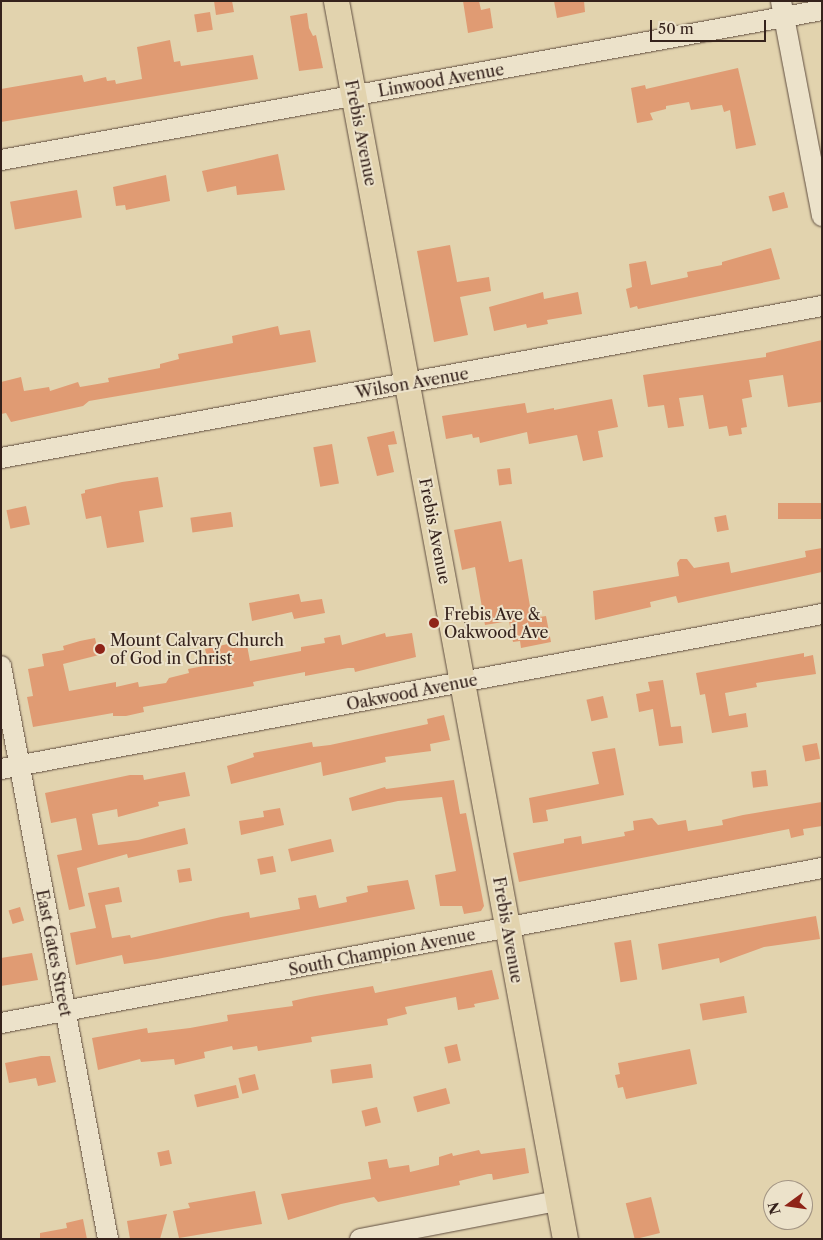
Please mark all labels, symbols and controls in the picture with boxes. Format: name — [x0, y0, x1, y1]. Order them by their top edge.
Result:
scale bar — [653, 10, 769, 42]
text: 50 m — [658, 19, 694, 38]
street label: Linwood Avenue — [376, 59, 506, 101]
street label: Frebis Avenue — [341, 78, 381, 188]
street label: Wilson Avenue — [354, 364, 470, 402]
street label: Frebis Avenue — [415, 476, 455, 586]
place label: Frebis Ave & Oakwood Ave — [444, 604, 549, 642]
marker: Frebis Ave & Oakwood Ave — [428, 617, 440, 629]
place label: Mount Calvary Church of God in Christ — [110, 630, 284, 668]
marker: Mount Calvary Church of God in Christ — [94, 643, 106, 655]
street label: Oakwood Avenue — [344, 670, 480, 714]
street label: Frebis Avenue — [489, 875, 527, 985]
street label: East Gates Street — [32, 888, 76, 1018]
street label: South Champion Avenue — [287, 924, 477, 980]
north arrow — [763, 1180, 813, 1230]
text: N — [764, 1200, 785, 1216]

